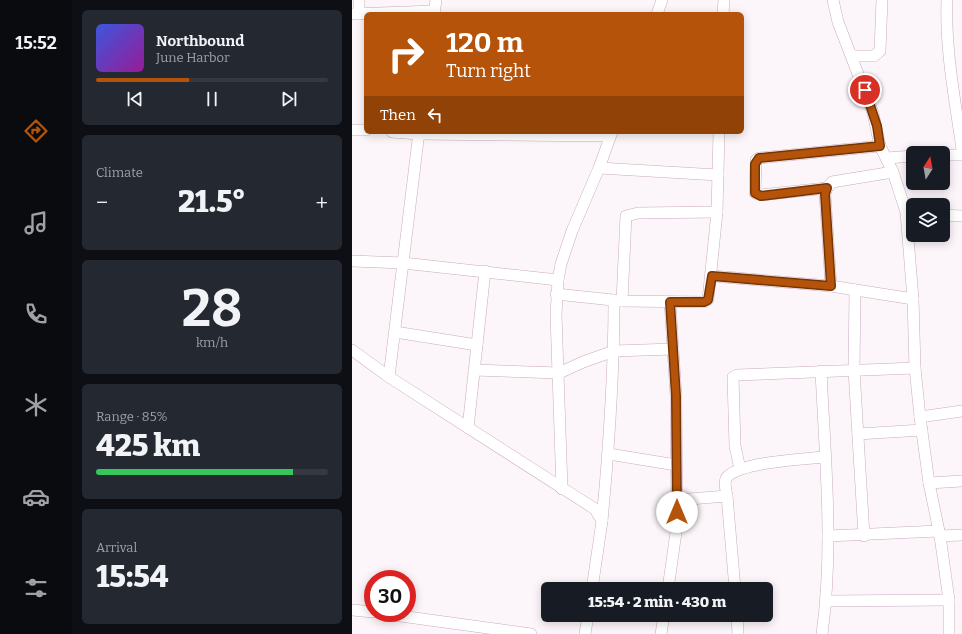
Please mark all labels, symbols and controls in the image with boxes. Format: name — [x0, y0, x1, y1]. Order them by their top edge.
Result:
text: 120 m — [446, 26, 523, 59]
icon: right — [380, 28, 432, 80]
text: 15:52 — [15, 32, 57, 54]
text: Northbound — [156, 32, 244, 50]
text: June Harbor — [156, 50, 230, 65]
text: Turn right — [446, 60, 531, 82]
pin — [848, 73, 882, 107]
icon: arrive — [854, 79, 876, 101]
icon: previous — [124, 88, 146, 110]
icon: pause — [201, 88, 223, 110]
icon: next — [278, 88, 300, 110]
icon: left — [424, 104, 446, 126]
text: Then — [380, 106, 416, 124]
icon: directions — [22, 117, 50, 145]
north arrow — [906, 146, 950, 190]
map controls — [906, 146, 950, 242]
text: Climate — [96, 165, 143, 180]
text: 21.5° — [178, 184, 246, 220]
text: − — [96, 189, 108, 216]
text: + — [315, 189, 328, 216]
button: layers — [906, 198, 950, 242]
icon: music — [22, 209, 50, 237]
text: 28 — [182, 277, 242, 340]
icon: phone — [22, 300, 50, 328]
text: km/h — [196, 335, 228, 350]
icon: climate — [22, 391, 50, 419]
text: Range · 85% — [96, 409, 168, 424]
text: 425 km — [96, 428, 200, 464]
icon: car — [22, 483, 50, 511]
position arrow — [656, 491, 698, 533]
text: Arrival — [96, 540, 137, 555]
text: 15:54 — [96, 559, 168, 595]
speed limit sign: 30 — [364, 570, 416, 622]
icon: filters — [22, 574, 50, 602]
text: 15:54 · 2 min · 430 m — [588, 593, 726, 611]

